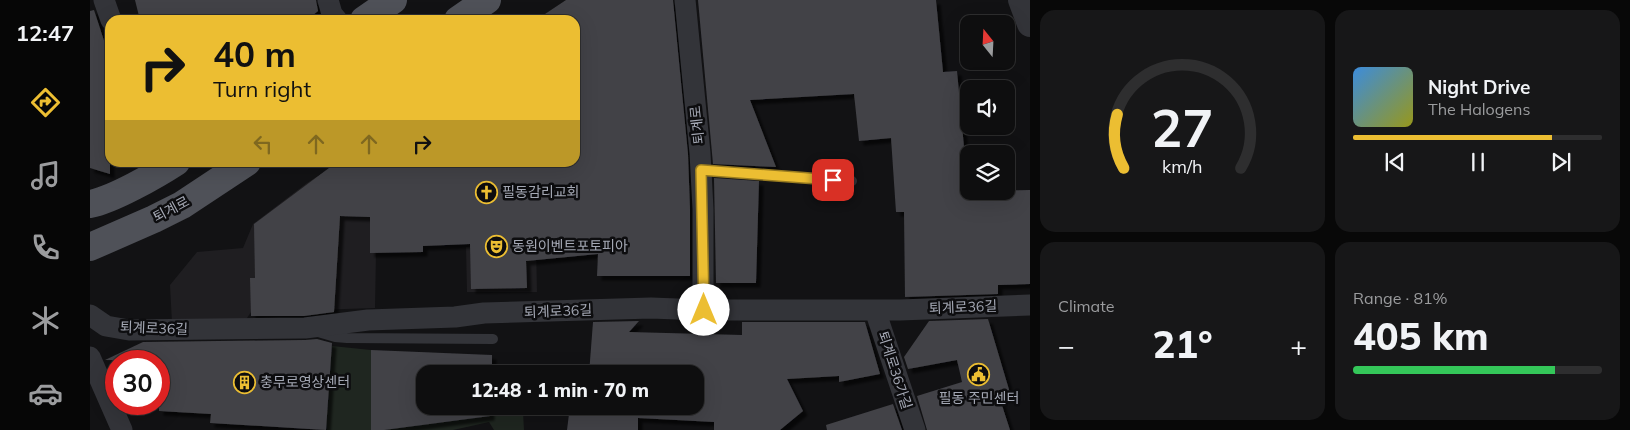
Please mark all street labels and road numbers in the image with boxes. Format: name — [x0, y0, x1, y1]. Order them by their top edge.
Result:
street label: 퇴계로 — [686, 105, 708, 145]
street label: 퇴계로 — [150, 192, 192, 226]
street label: 퇴계로36길 — [929, 297, 997, 317]
street label: 퇴계로36길 — [524, 301, 592, 321]
street label: 퇴계로36길 — [120, 318, 188, 338]
street label: 퇴계로36가길 — [874, 329, 916, 411]

